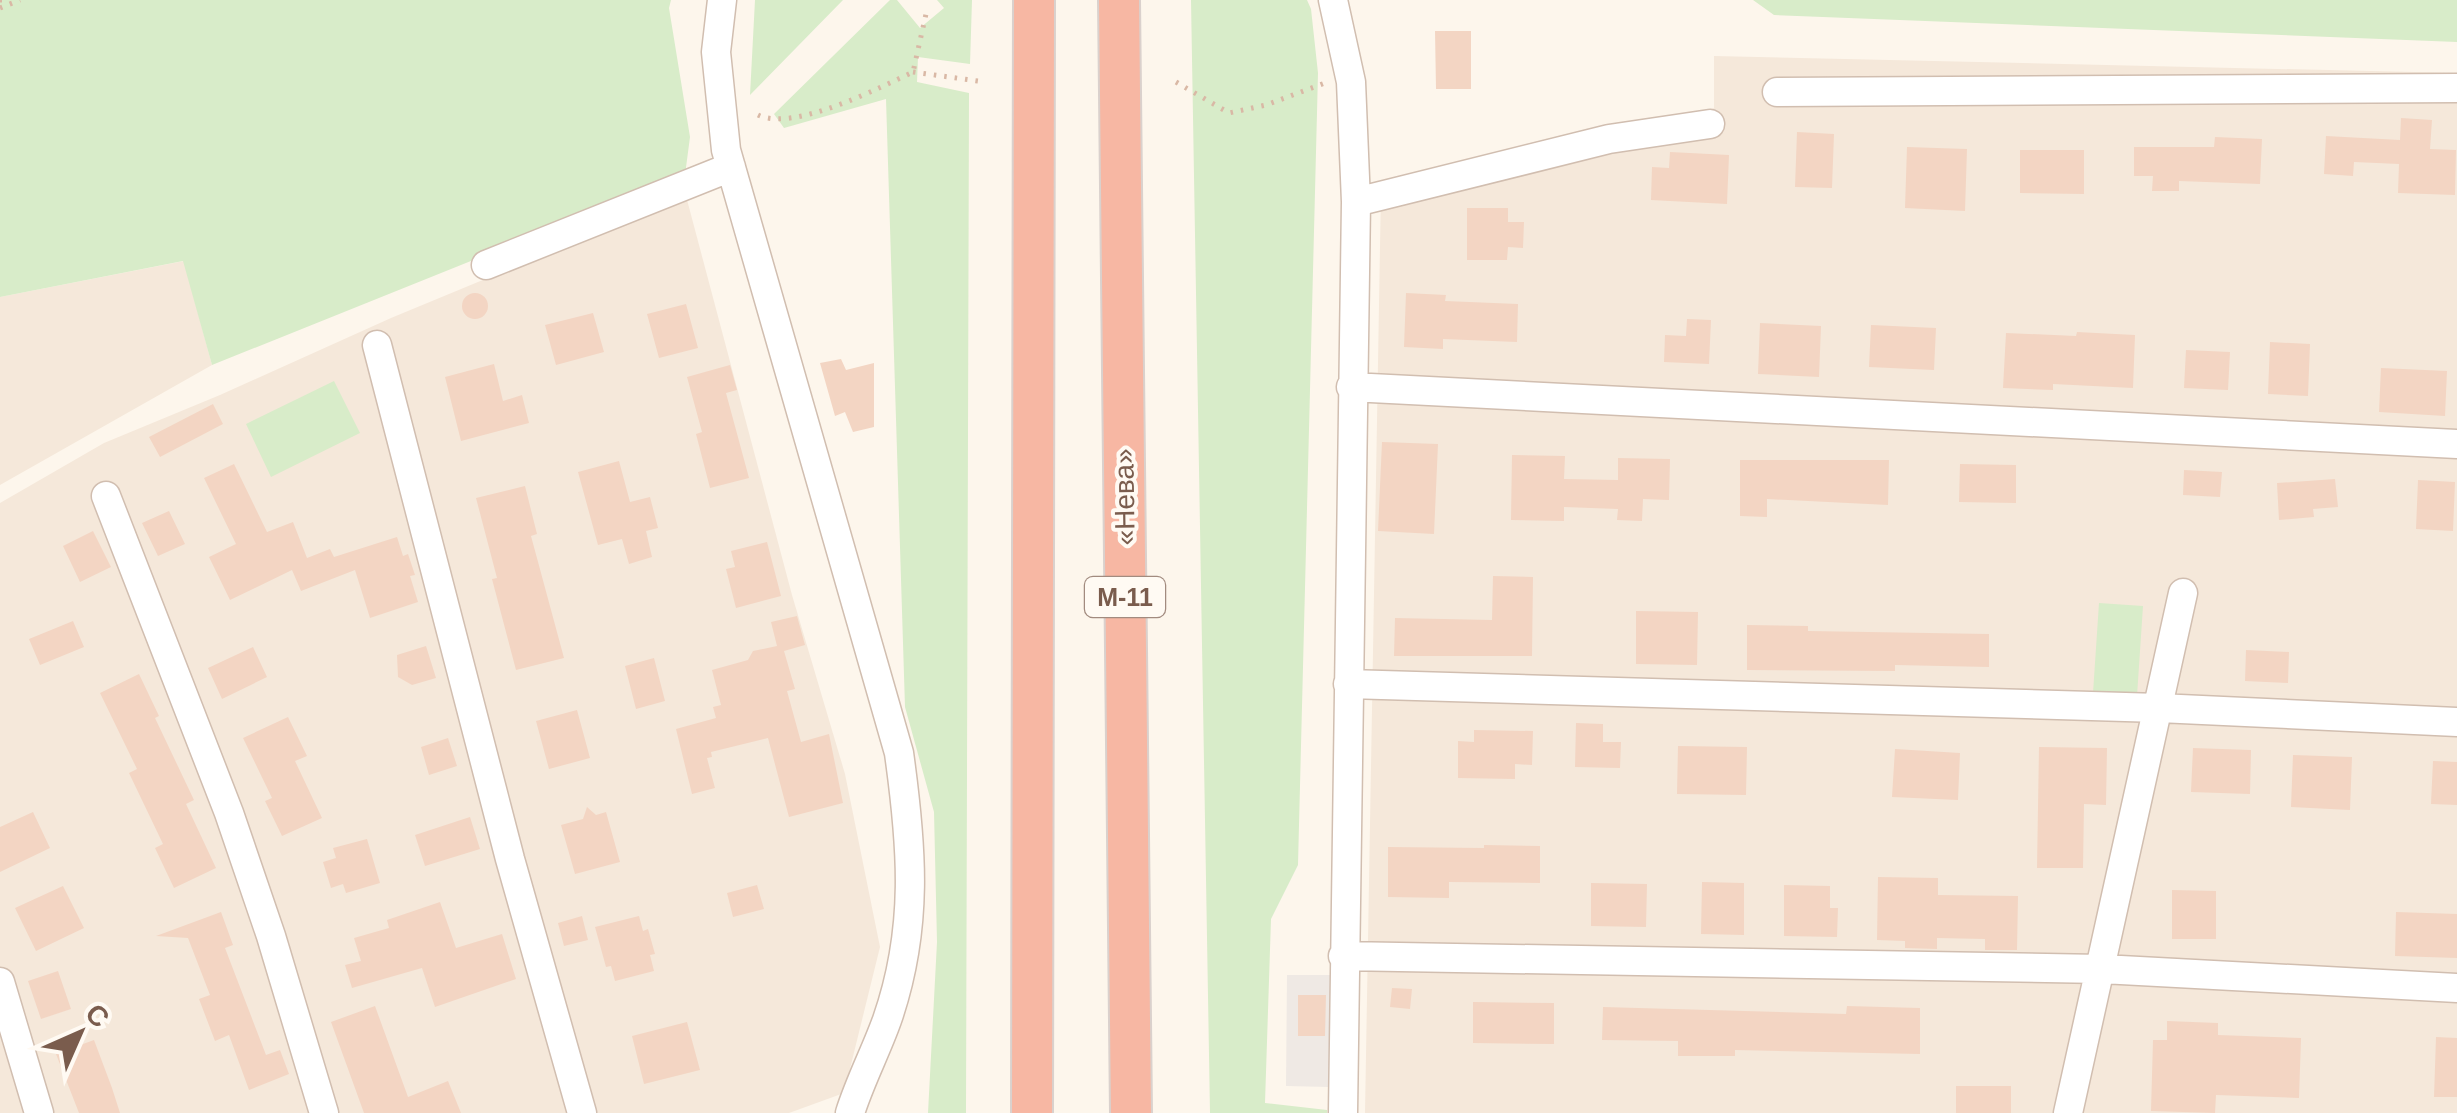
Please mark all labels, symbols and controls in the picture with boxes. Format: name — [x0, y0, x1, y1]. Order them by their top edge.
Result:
street label: «Нева» — [1108, 448, 1141, 546]
road number: М-11 — [1085, 577, 1165, 617]
north arrow — [30, 983, 130, 1083]
text: С — [79, 998, 115, 1034]

